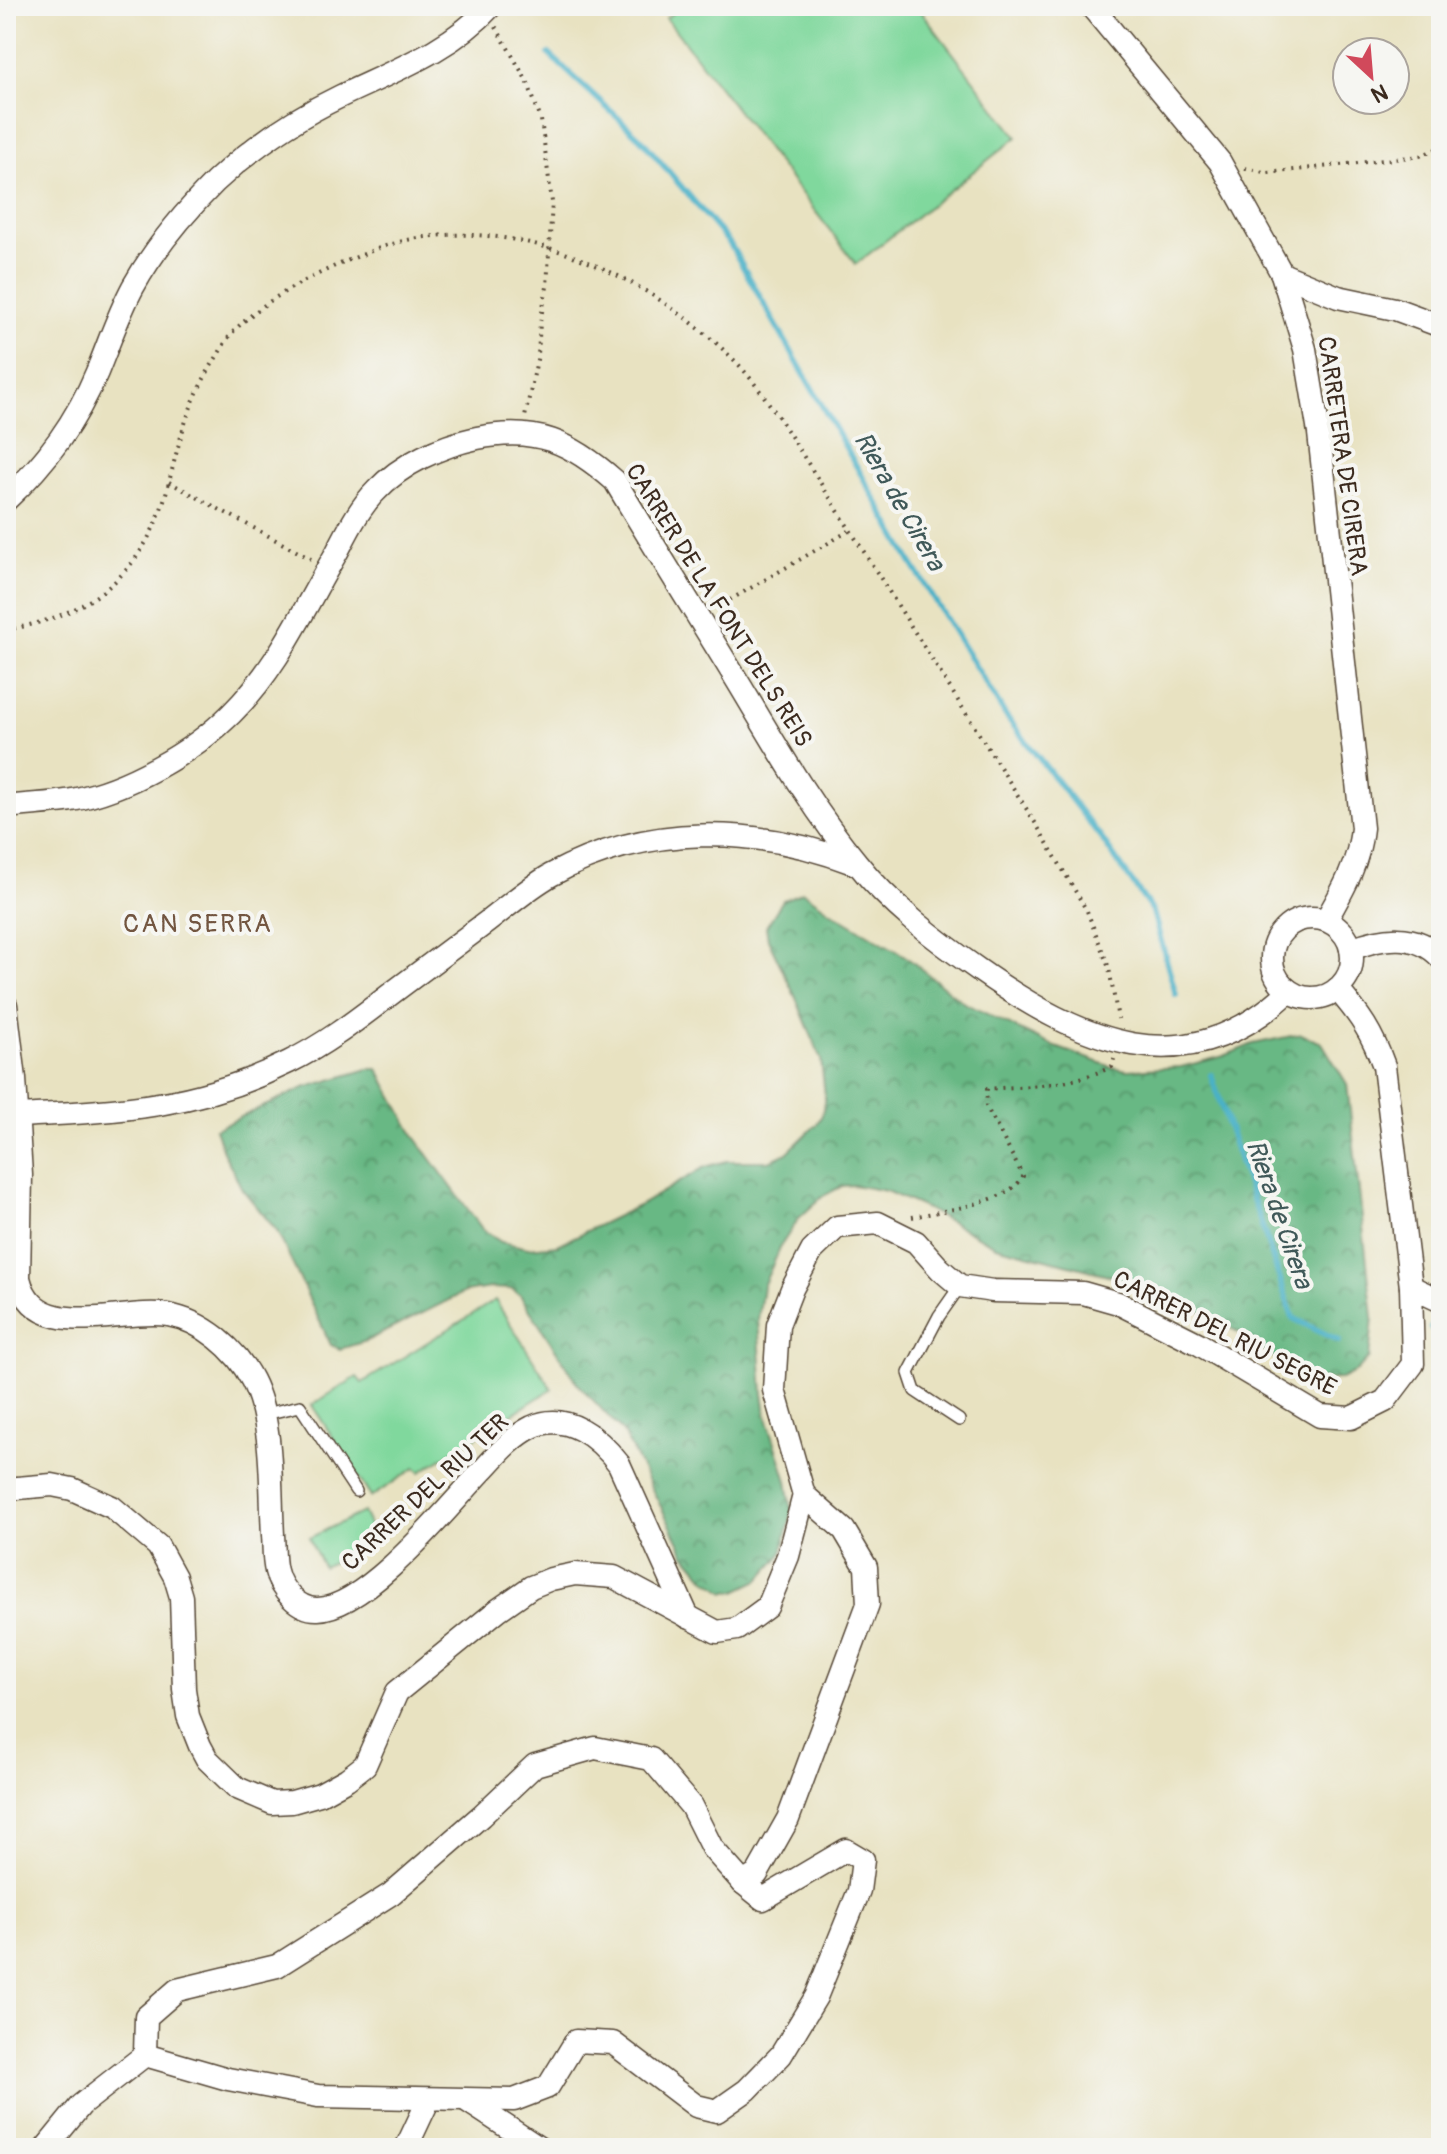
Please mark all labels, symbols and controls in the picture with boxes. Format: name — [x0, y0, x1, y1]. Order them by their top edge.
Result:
north arrow — [1331, 36, 1411, 116]
text: N — [1366, 77, 1392, 109]
street label: CARRETERA DE CIRERA — [1311, 335, 1374, 578]
water label: Riera de Cirera — [847, 427, 953, 578]
street label: CARRER DE LA FONT DELS REIS — [619, 458, 818, 752]
district label: CAN SERRA — [123, 908, 273, 940]
water label: Riera de Cirera — [1239, 1136, 1320, 1294]
street label: CARRER DEL RIU SEGRE — [1108, 1265, 1341, 1402]
street label: CARRER DEL RIU TER — [336, 1408, 515, 1577]

